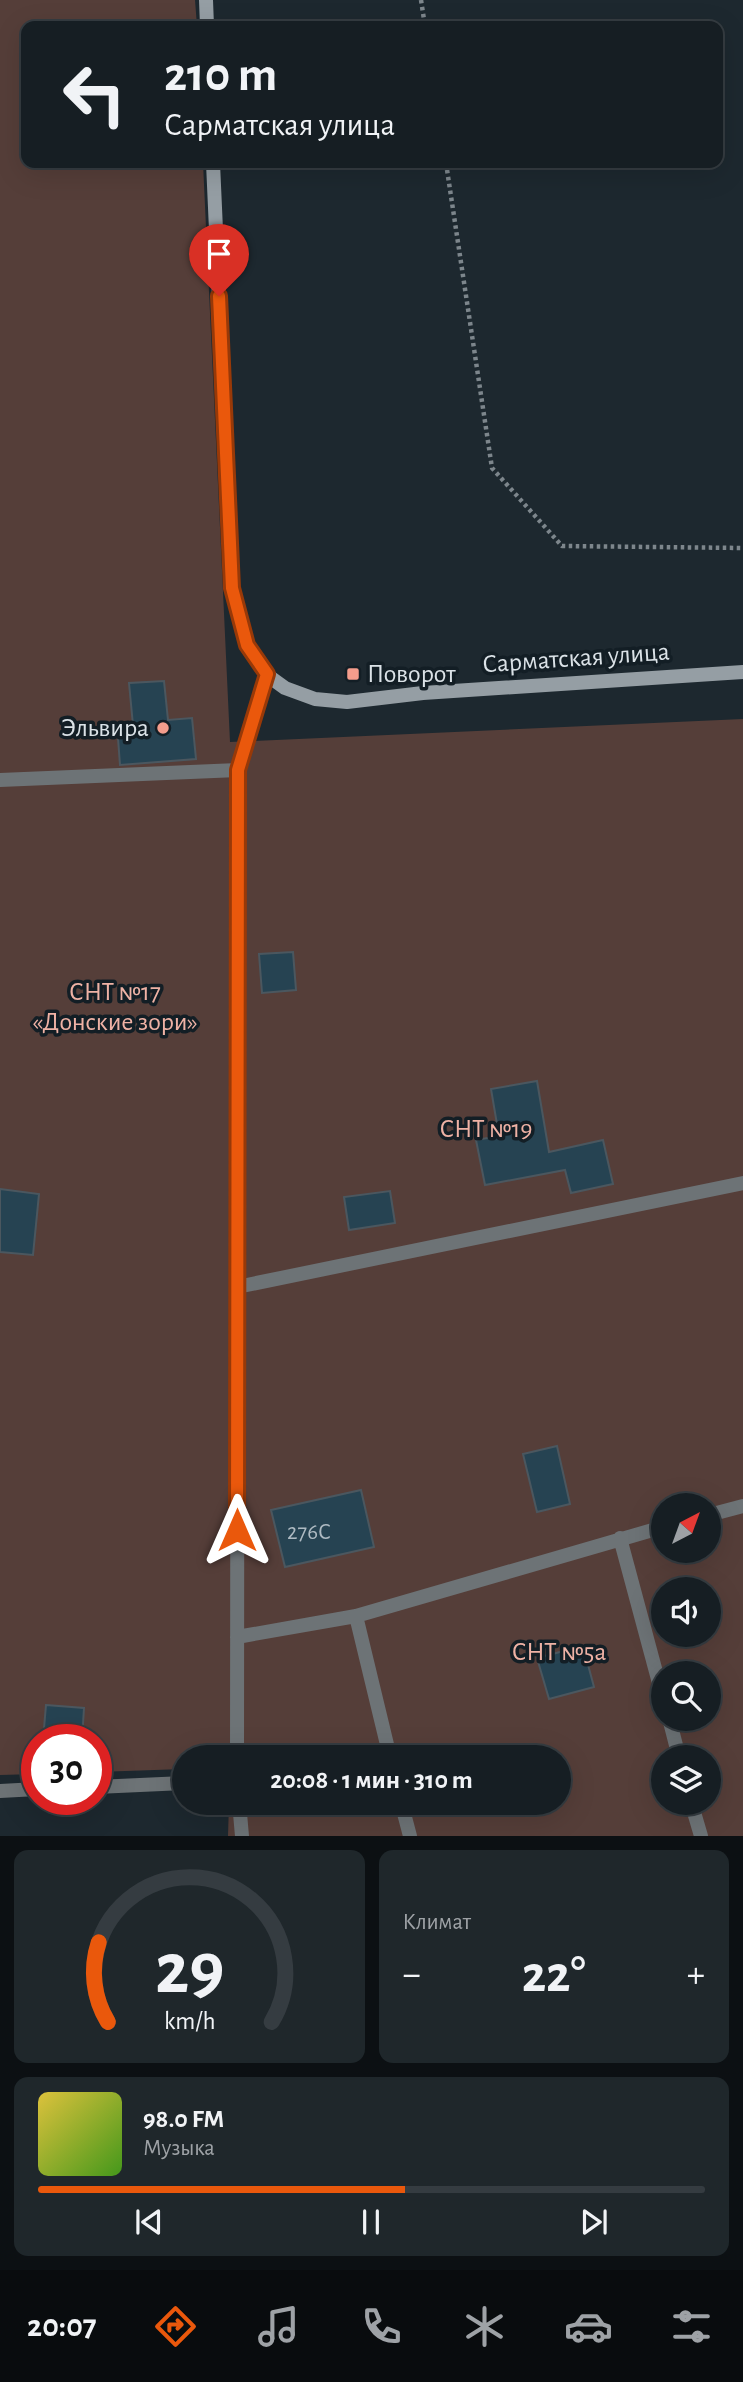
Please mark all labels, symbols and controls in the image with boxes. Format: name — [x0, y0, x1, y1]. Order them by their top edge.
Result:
icon: left — [49, 49, 140, 140]
text: 210 m — [164, 51, 277, 100]
text: Сарматская улица — [164, 109, 395, 141]
pin — [189, 224, 249, 296]
icon: arrive — [200, 235, 238, 273]
street label: Сарматская улица — [481, 638, 671, 678]
place label: Поворот — [367, 661, 456, 687]
marker: Поворот — [345, 666, 361, 682]
place label: Эльвира — [61, 715, 149, 741]
marker: Эльвира — [155, 720, 171, 736]
park label: СНТ №17 «Донские зори» — [32, 979, 198, 1035]
park label: СНТ №19 — [439, 1116, 533, 1142]
position arrow — [200, 1493, 274, 1567]
north arrow — [651, 1493, 721, 1563]
map controls — [651, 1493, 721, 1815]
house number: 276С — [287, 1521, 331, 1544]
button: sound — [651, 1577, 721, 1647]
park label: СНТ №5а — [512, 1639, 606, 1665]
button: search — [651, 1661, 721, 1731]
speed limit sign: 30 — [21, 1724, 112, 1815]
button: layers — [651, 1745, 721, 1815]
text: 20:08 · 1 мин · 310 m — [270, 1767, 473, 1793]
text: Климат — [403, 1911, 471, 1934]
text: 29 — [155, 1935, 224, 2008]
text: 22° — [522, 1949, 586, 2001]
text: − — [403, 1956, 421, 1994]
text: + — [687, 1956, 705, 1994]
text: km/h — [163, 2009, 215, 2034]
text: 98.0 FM — [143, 2106, 224, 2132]
text: Музыка — [143, 2137, 215, 2160]
icon: previous — [130, 2203, 168, 2241]
icon: pause — [352, 2203, 390, 2241]
icon: next — [575, 2203, 613, 2241]
icon: directions — [151, 2302, 200, 2351]
icon: music — [254, 2302, 303, 2351]
icon: phone — [357, 2302, 406, 2351]
icon: climate — [460, 2302, 509, 2351]
icon: car — [564, 2302, 613, 2351]
icon: filters — [667, 2302, 716, 2351]
text: 20:07 — [27, 2310, 97, 2342]

